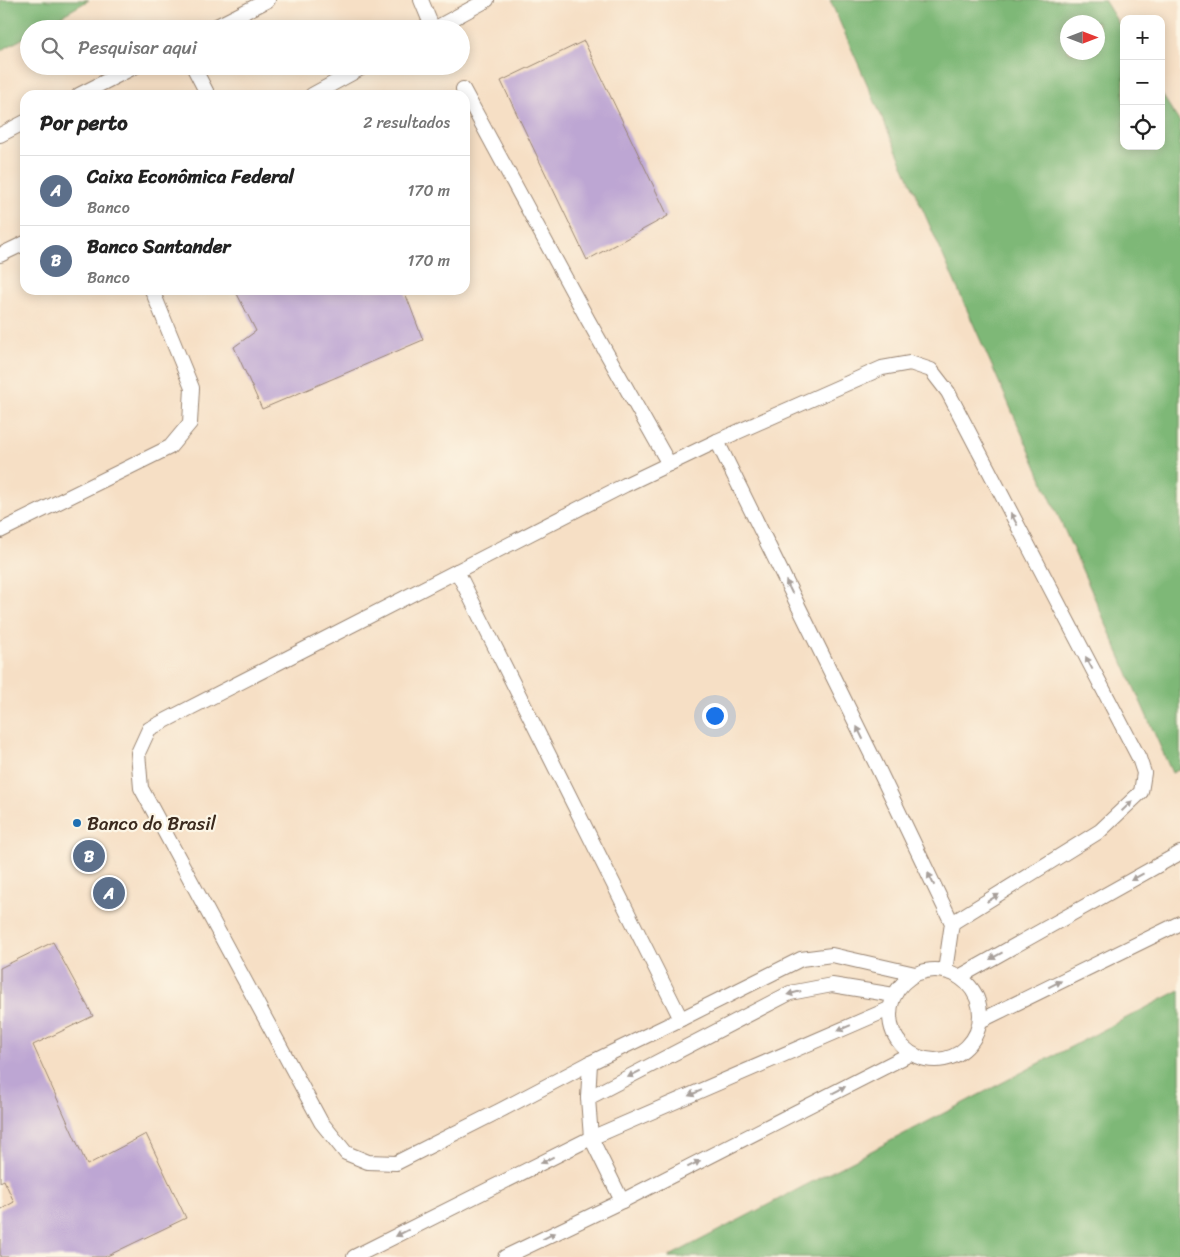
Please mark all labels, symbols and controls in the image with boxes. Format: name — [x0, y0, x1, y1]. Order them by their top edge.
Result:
north arrow — [1060, 15, 1105, 60]
map controls — [1120, 15, 1165, 150]
button: + — [1120, 15, 1165, 60]
search box — [20, 20, 470, 75]
text: Pesquisar aqui — [78, 31, 197, 64]
icon: search — [38, 34, 66, 62]
button: − — [1120, 60, 1165, 105]
text: Por perto — [40, 104, 128, 142]
button: locate — [1120, 105, 1165, 150]
text: 2 resultados — [363, 108, 450, 137]
text: Caixa Econômica Federal — [87, 160, 294, 193]
text: A — [51, 176, 61, 205]
text: 170 m — [407, 176, 450, 205]
text: Banco — [87, 193, 130, 222]
text: Banco Santander — [87, 230, 230, 263]
text: B — [51, 246, 61, 275]
text: 170 m — [407, 246, 450, 275]
text: Banco — [87, 263, 130, 292]
one-way arrow — [1010, 511, 1018, 526]
one-way arrow — [784, 580, 792, 594]
one-way arrow — [1085, 656, 1093, 670]
your location — [702, 703, 728, 729]
one-way arrow — [856, 726, 864, 740]
one-way arrow — [1120, 800, 1132, 812]
place label: Banco do Brasil — [87, 807, 217, 840]
marker: Banco do Brasil — [71, 817, 83, 829]
pin: B — [73, 837, 105, 875]
one-way arrow — [927, 872, 935, 886]
one-way arrow — [1130, 873, 1145, 881]
pin: A — [93, 874, 125, 912]
one-way arrow — [987, 893, 1000, 902]
one-way arrow — [989, 952, 1002, 961]
one-way arrow — [1048, 980, 1062, 988]
one-way arrow — [787, 989, 802, 997]
one-way arrow — [837, 1025, 852, 1033]
one-way arrow — [627, 1070, 641, 1078]
one-way arrow — [832, 1086, 846, 1094]
one-way arrow — [688, 1089, 702, 1097]
one-way arrow — [540, 1156, 554, 1164]
one-way arrow — [687, 1160, 701, 1168]
one-way arrow — [395, 1229, 409, 1237]
one-way arrow — [541, 1232, 556, 1240]

